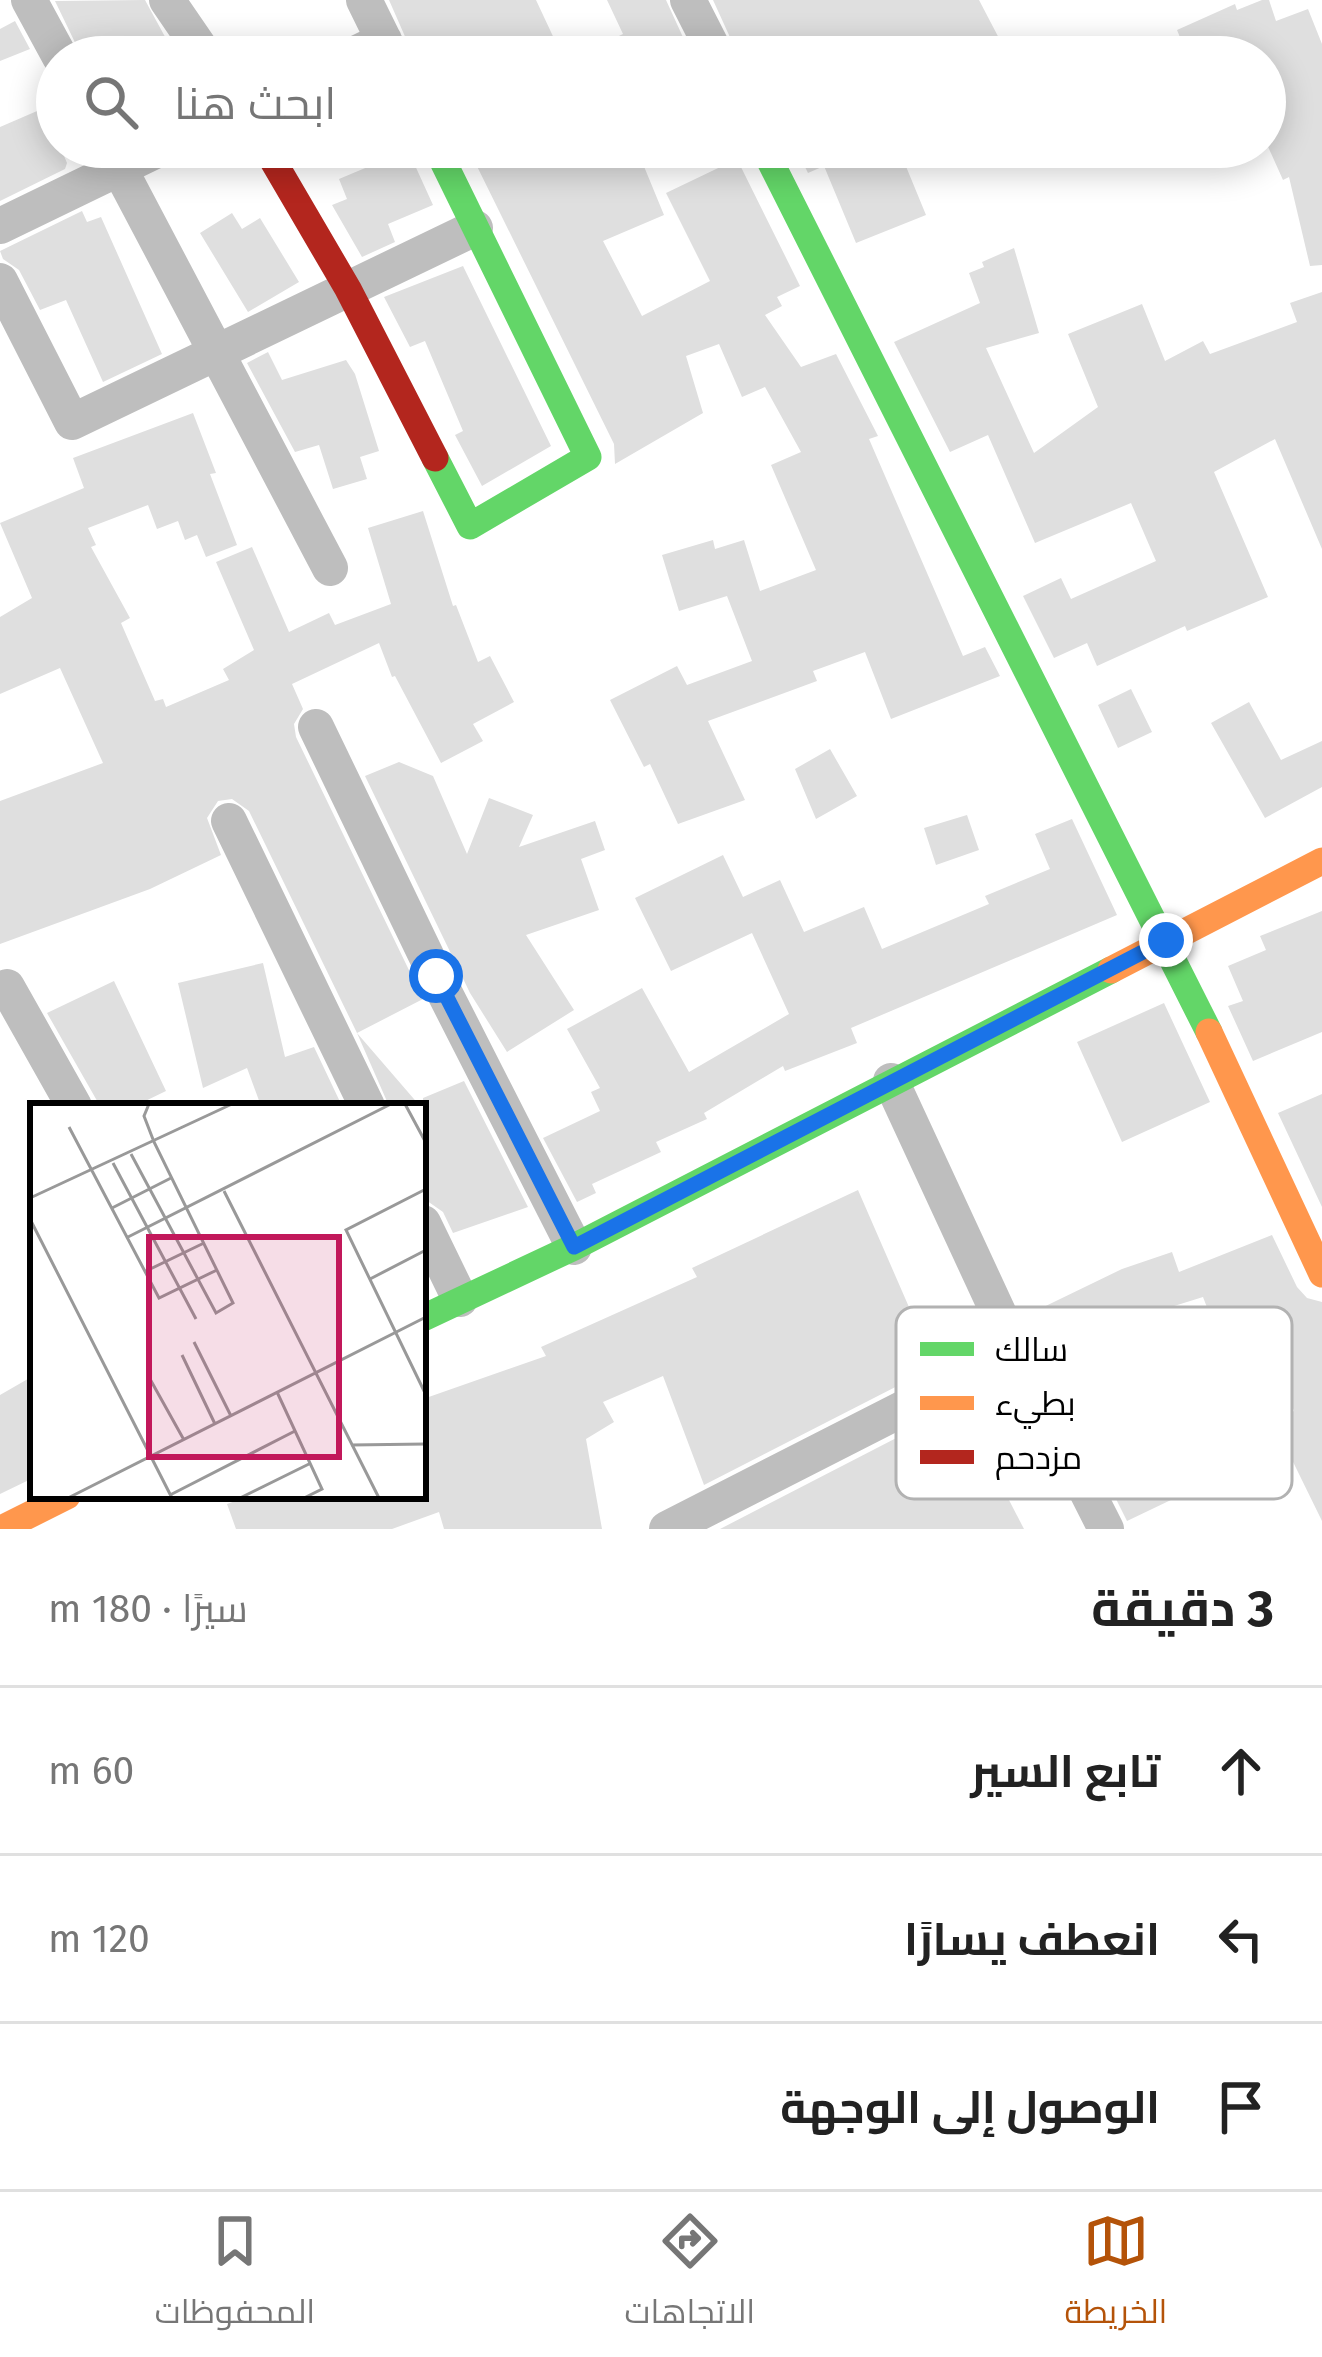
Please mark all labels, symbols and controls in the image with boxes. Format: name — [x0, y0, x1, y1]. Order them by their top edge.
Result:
search box — [36, 36, 1286, 168]
icon: search — [78, 69, 144, 135]
text: ابحث هنا — [174, 77, 336, 131]
route end — [1139, 913, 1193, 967]
route start — [409, 949, 463, 1003]
inset map — [30, 1103, 426, 1499]
legend — [896, 1307, 1292, 1499]
text: سالك — [995, 1330, 1068, 1370]
text: بطيء — [995, 1384, 1076, 1429]
text: مزدحم — [995, 1438, 1082, 1480]
text: 3 دقيقة — [1091, 1578, 1274, 1640]
text: سيرًا · 180 m — [48, 1586, 248, 1632]
icon: ahead — [1208, 1738, 1274, 1804]
text: تابع السير — [970, 1745, 1160, 1799]
text: 60 m — [48, 1748, 134, 1794]
icon: left — [1208, 1906, 1274, 1972]
text: انعطف يسارًا — [904, 1913, 1160, 1967]
text: 120 m — [48, 1916, 150, 1962]
icon: arrive — [1208, 2074, 1274, 2140]
text: الوصول إلى الوجهة — [780, 2081, 1160, 2135]
tab: المحفوظات — [155, 2208, 315, 2342]
tab: الاتجاهات — [625, 2208, 755, 2342]
tab: الخريطة — [1064, 2208, 1167, 2342]

